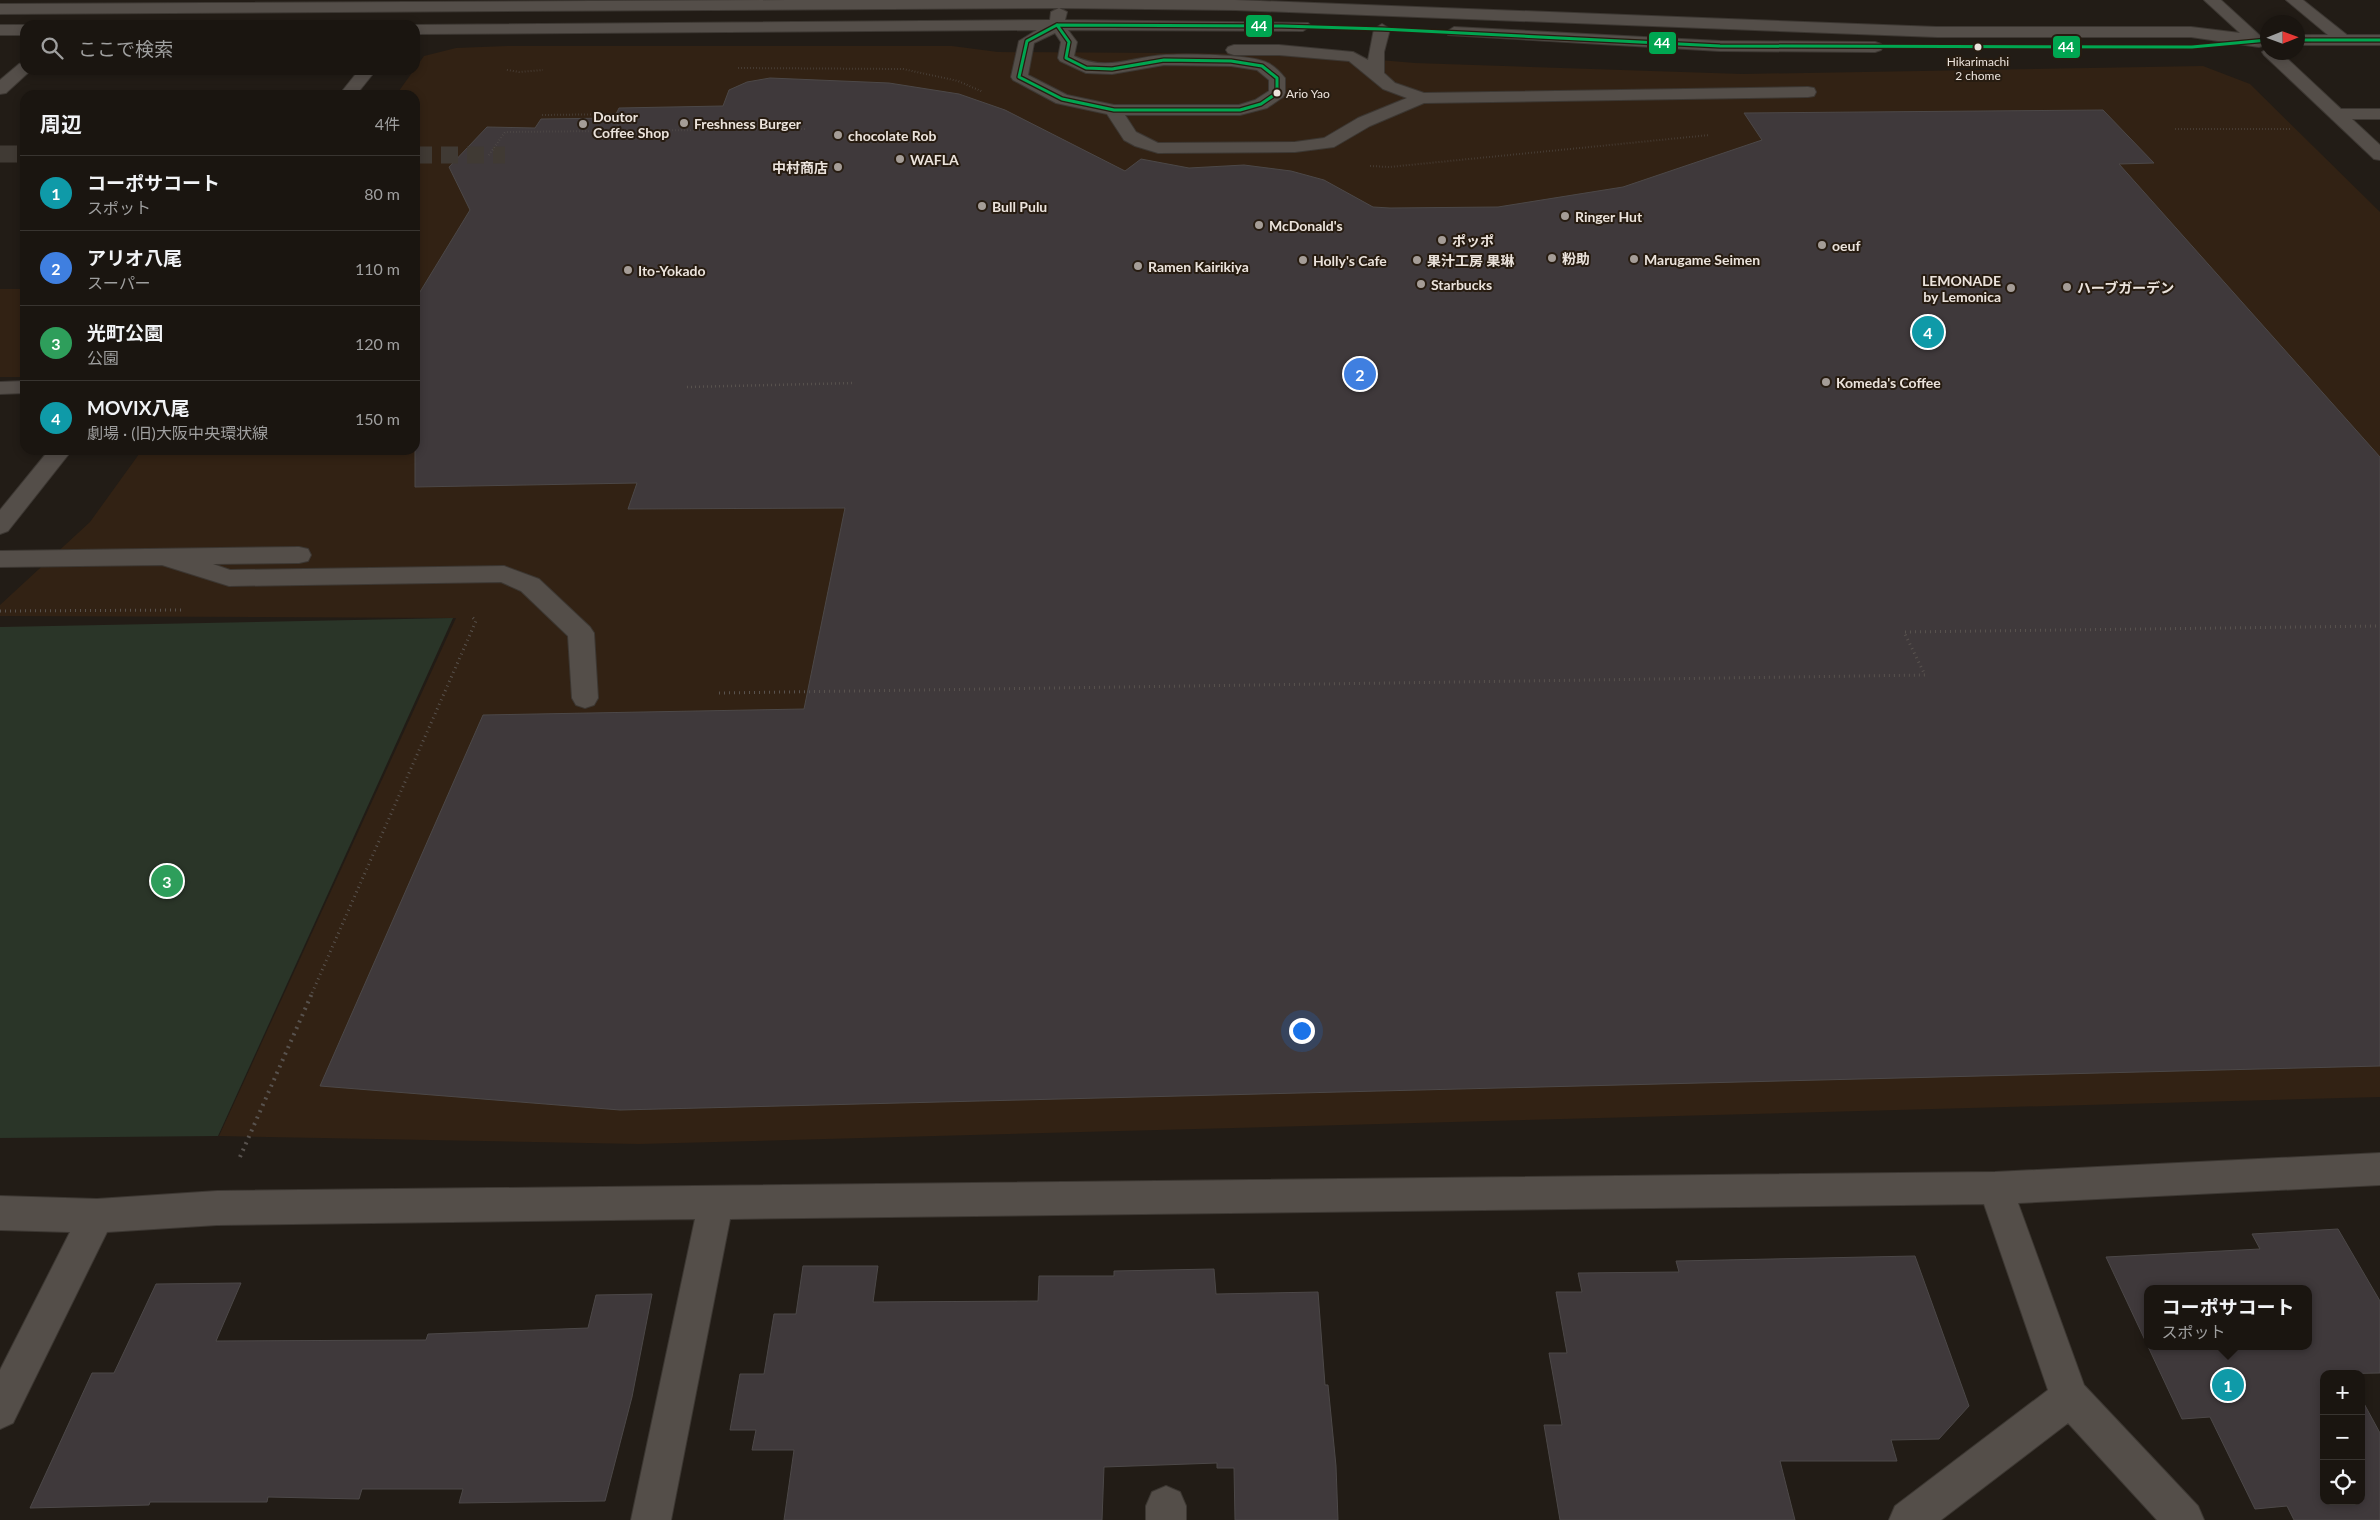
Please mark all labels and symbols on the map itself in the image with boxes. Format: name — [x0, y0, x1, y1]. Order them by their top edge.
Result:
line badge: 44 — [1245, 14, 1273, 38]
north arrow — [2260, 15, 2305, 60]
text: 44 — [1251, 17, 1267, 34]
line badge: 44 — [1648, 31, 1677, 55]
text: 44 — [1654, 34, 1670, 51]
line badge: 44 — [2052, 35, 2081, 59]
text: 44 — [2058, 38, 2074, 55]
marker: Hikarimachi 2 chome — [1973, 42, 1983, 52]
place label: Hikarimachi 2 chome — [1947, 54, 2009, 83]
place label: Ario Yao — [1286, 86, 1330, 101]
marker: Ario Yao — [1272, 88, 1282, 98]
place label: Doutor Coffee Shop — [593, 108, 669, 141]
place label: Freshness Burger — [694, 115, 802, 132]
marker: Freshness Burger — [678, 117, 690, 129]
marker: Doutor Coffee Shop — [577, 118, 589, 130]
place label: chocolate Rob — [848, 127, 936, 144]
marker: chocolate Rob — [832, 129, 844, 141]
place label: WAFLA — [910, 151, 959, 168]
marker: WAFLA — [894, 153, 906, 165]
place label: 中村商店 — [772, 159, 828, 176]
marker: 中村商店 — [832, 161, 844, 173]
place label: Bull Pulu — [992, 198, 1047, 215]
marker: Bull Pulu — [976, 200, 988, 212]
place label: Ringer Hut — [1575, 208, 1643, 225]
marker: Ringer Hut — [1559, 210, 1571, 222]
place label: McDonald's — [1269, 217, 1343, 234]
marker: McDonald's — [1253, 219, 1265, 231]
place label: ポッポ — [1452, 232, 1494, 249]
marker: ポッポ — [1436, 234, 1448, 246]
place label: oeuf — [1832, 237, 1860, 254]
marker: oeuf — [1816, 239, 1828, 251]
place label: 粉助 — [1562, 250, 1590, 267]
place label: Marugame Seimen — [1644, 251, 1760, 268]
place label: Holly's Cafe — [1313, 252, 1387, 269]
place label: 果汁工房 果琳 — [1427, 252, 1514, 269]
marker: 粉助 — [1546, 252, 1558, 264]
marker: Marugame Seimen — [1628, 253, 1640, 265]
marker: Holly's Cafe — [1297, 254, 1309, 266]
marker: 果汁工房 果琳 — [1411, 254, 1423, 266]
place label: Ramen Kairikiya — [1148, 258, 1249, 275]
marker: Ramen Kairikiya — [1132, 260, 1144, 272]
place label: Ito-Yokado — [638, 262, 706, 279]
marker: Ito-Yokado — [622, 264, 634, 276]
place label: LEMONADE by Lemonica — [1922, 272, 2001, 305]
place label: Starbucks — [1431, 276, 1492, 293]
marker: Starbucks — [1415, 278, 1427, 290]
place label: ハーブガーデン — [2077, 279, 2174, 296]
marker: ハーブガーデン — [2061, 281, 2073, 293]
marker: LEMONADE by Lemonica — [2005, 282, 2017, 294]
pin: 4 — [1912, 313, 1944, 351]
pin: 2 — [1344, 355, 1376, 393]
place label: Komeda's Coffee — [1836, 374, 1941, 391]
marker: Komeda's Coffee — [1820, 376, 1832, 388]
pin: 3 — [151, 862, 183, 900]
your location — [1289, 1018, 1315, 1044]
pin: 1 — [2212, 1366, 2244, 1404]

